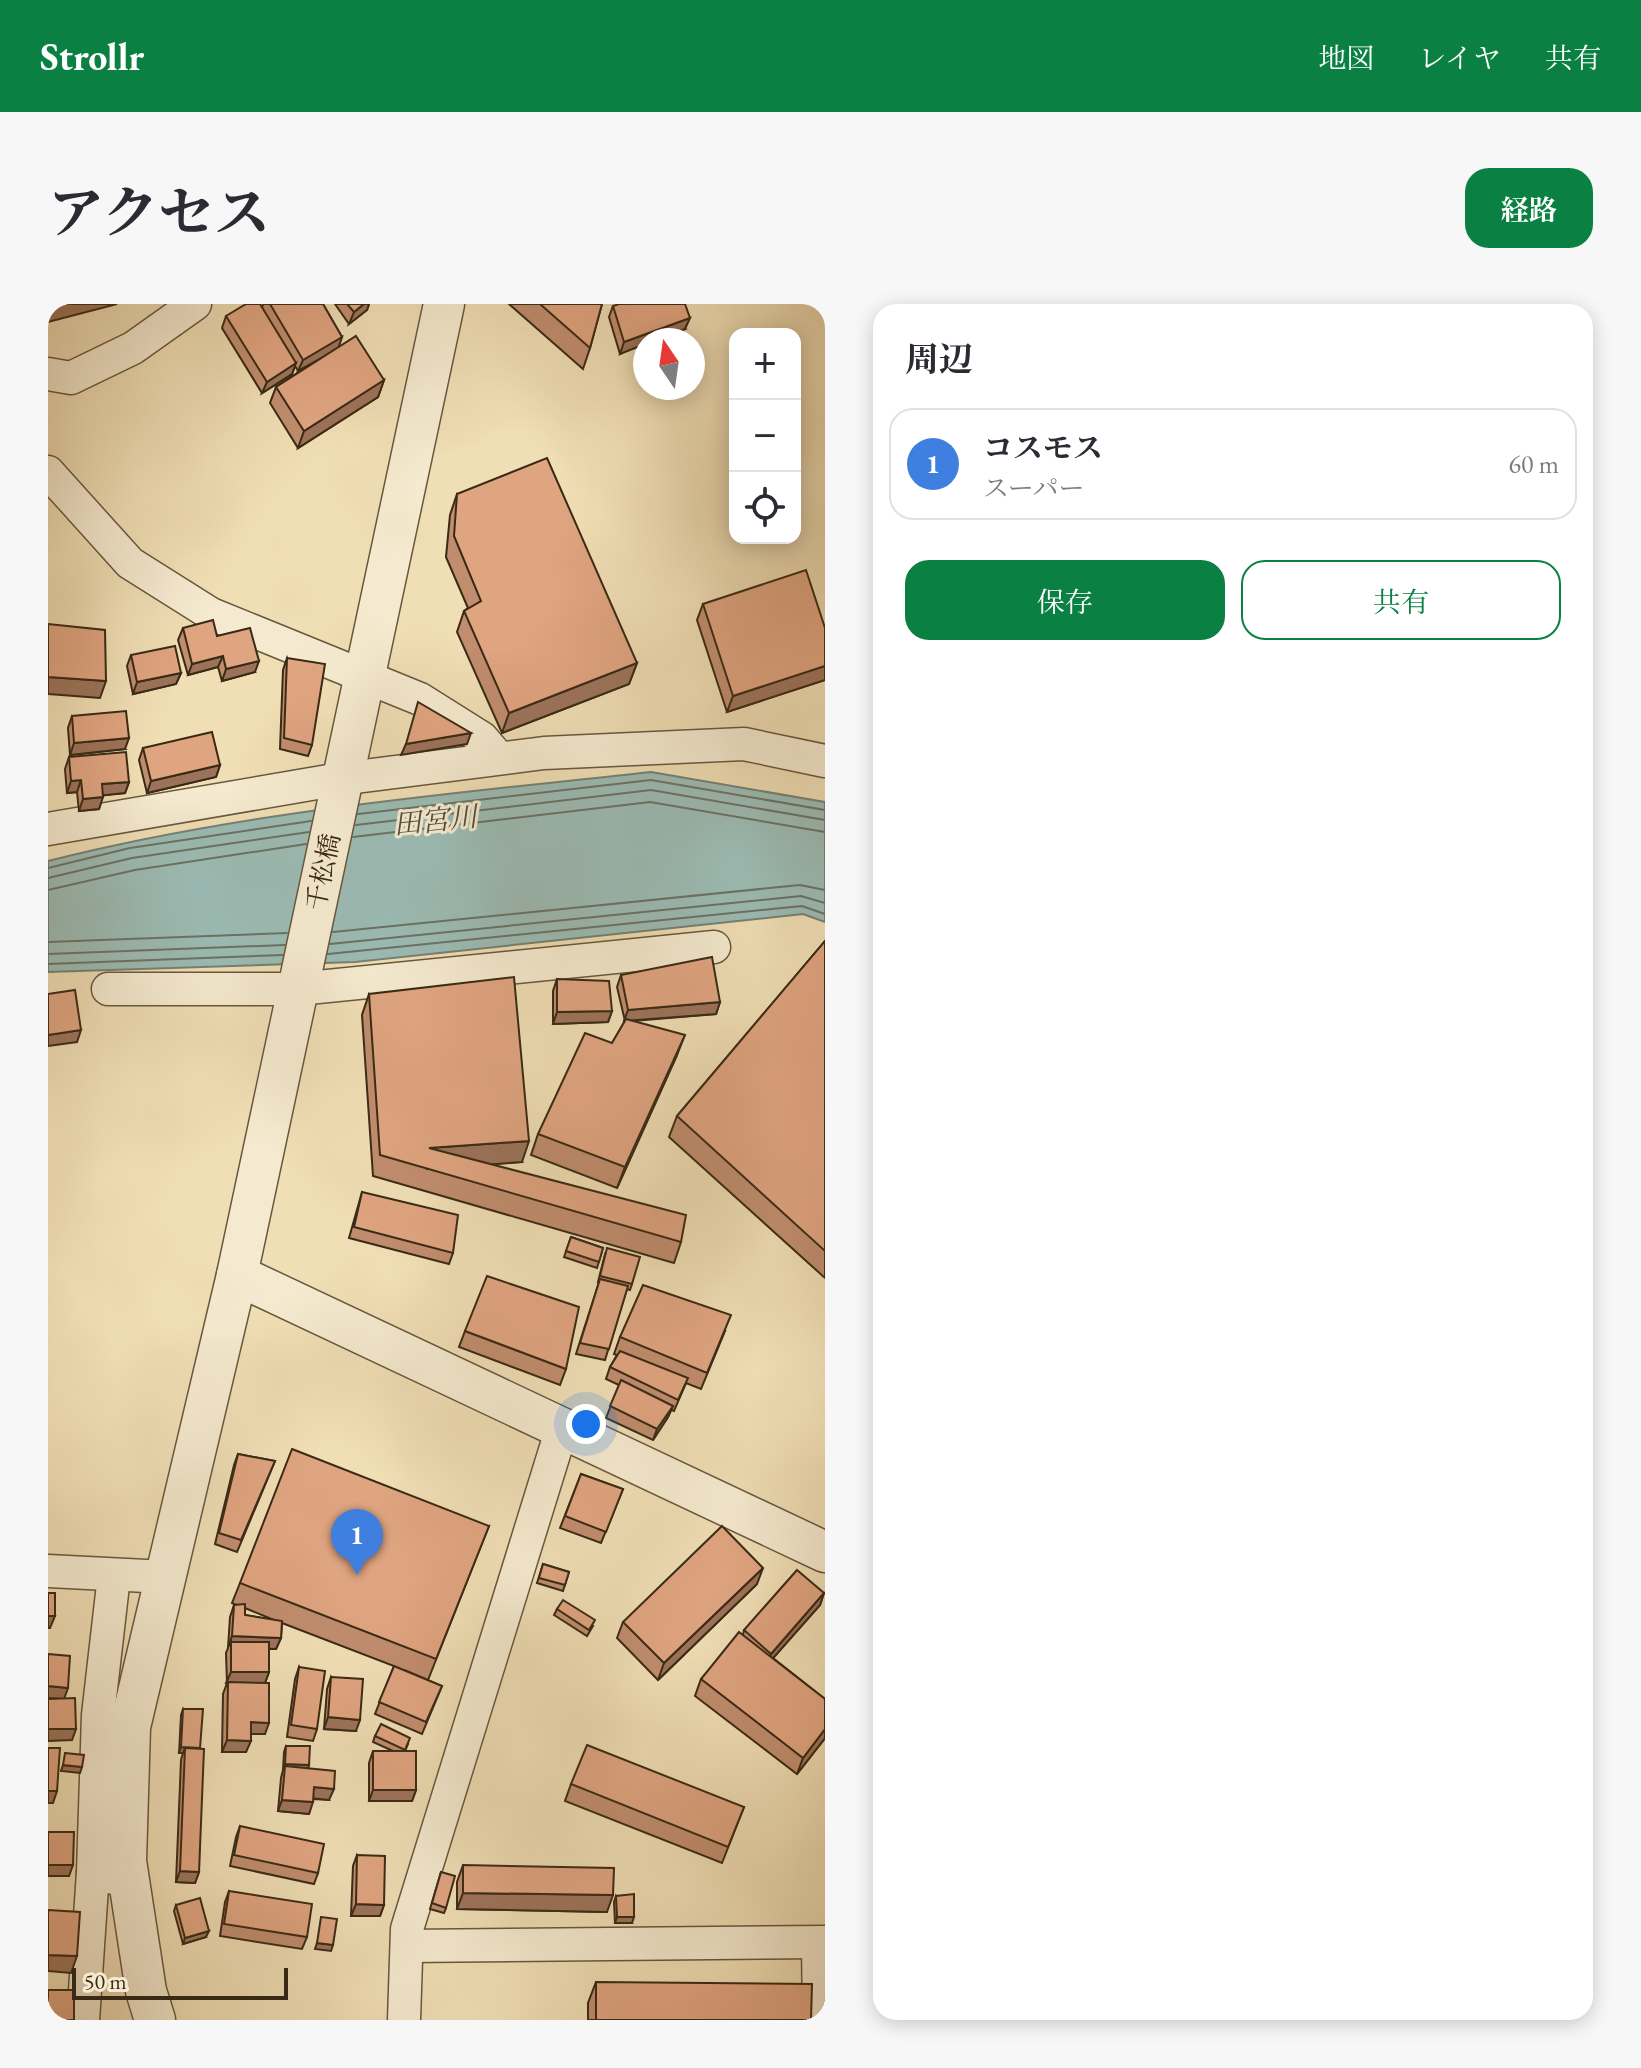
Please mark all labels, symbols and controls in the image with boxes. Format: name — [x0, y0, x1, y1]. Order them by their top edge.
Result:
text: Strollr — [40, 32, 144, 81]
text: 地図 — [1318, 40, 1374, 76]
text: レイヤ — [1418, 40, 1501, 76]
text: 共有 — [1545, 40, 1601, 76]
button: 経路 — [1465, 168, 1593, 248]
text: アクセス — [48, 176, 270, 249]
north arrow — [633, 328, 705, 400]
map controls — [729, 328, 801, 544]
button: + — [729, 328, 801, 400]
text: 周辺 — [905, 337, 973, 381]
button: − — [729, 400, 801, 472]
text: コスモス — [983, 428, 1103, 467]
text: 1 — [926, 447, 940, 481]
text: 60 m — [1509, 447, 1559, 481]
text: スーパー — [983, 471, 1084, 505]
button: locate — [729, 472, 801, 544]
button: 保存 — [905, 560, 1225, 640]
button: 共有 — [1241, 560, 1561, 640]
water label: 田宮川 — [391, 797, 482, 842]
street label: 千松橋 — [298, 830, 348, 914]
your location — [566, 1404, 606, 1444]
pin: 1 — [331, 1509, 383, 1575]
scale bar — [72, 1964, 288, 2000]
text: 50 m — [84, 1967, 127, 1996]

